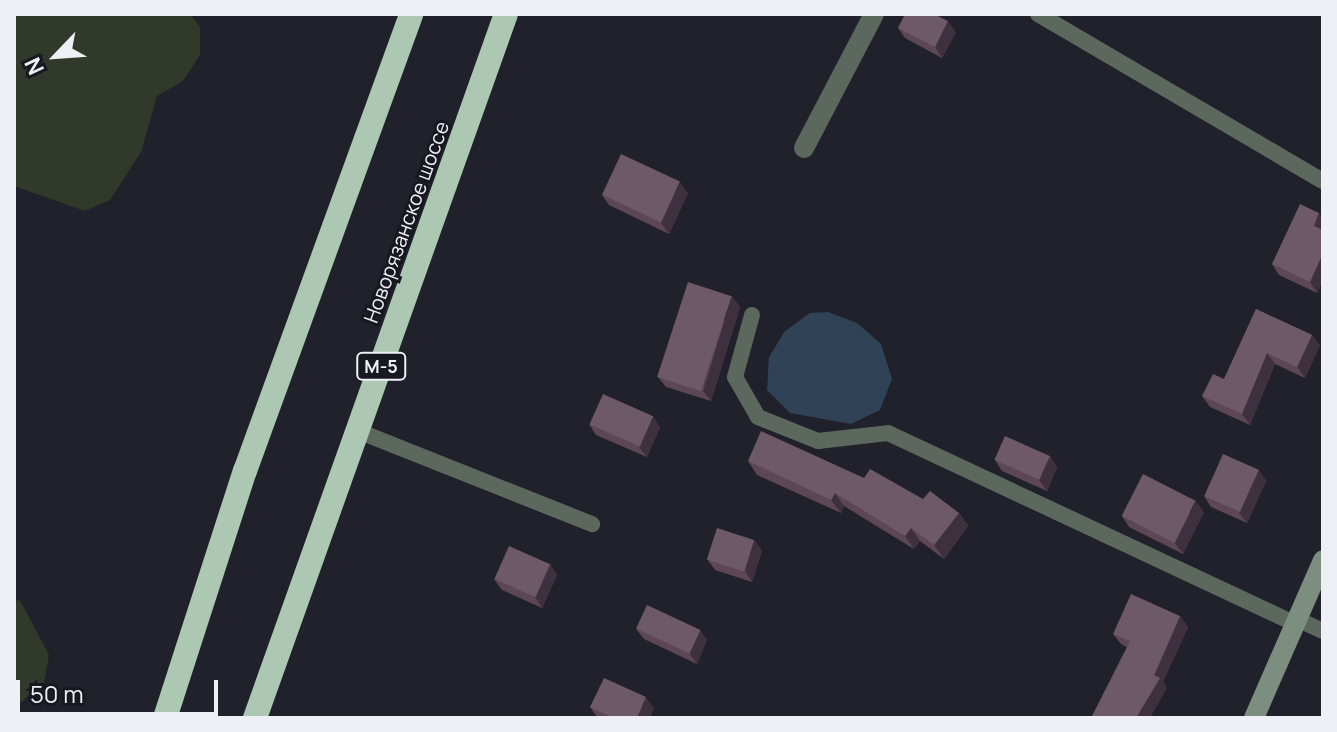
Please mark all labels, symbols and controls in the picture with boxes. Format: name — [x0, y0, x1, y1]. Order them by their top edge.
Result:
north arrow — [16, 16, 96, 96]
text: N — [17, 53, 51, 80]
street label: Новорязанское шоссе — [358, 118, 454, 326]
road number: М-5 — [355, 352, 407, 380]
scale bar — [20, 664, 222, 714]
text: 50 m — [30, 677, 84, 710]

